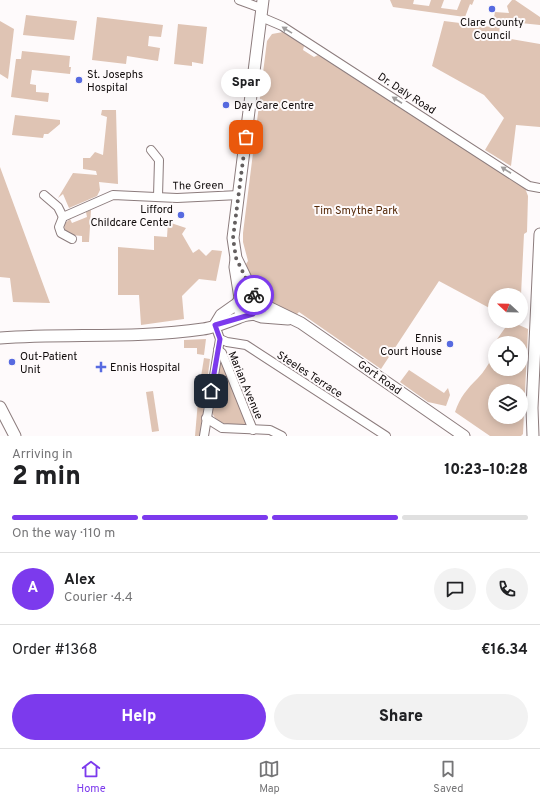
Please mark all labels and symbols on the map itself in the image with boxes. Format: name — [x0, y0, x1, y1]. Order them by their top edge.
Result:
marker: Clare County Council — [487, 4, 497, 14]
place label: Clare County Council — [460, 16, 524, 43]
one-way arrow — [281, 26, 293, 33]
place label: St. Josephs Hospital — [87, 68, 143, 95]
callout: Spar — [221, 69, 271, 97]
street label: Dr. Daly Road — [375, 70, 438, 118]
marker: St. Josephs Hospital — [74, 75, 84, 85]
one-way arrow — [391, 96, 403, 103]
place label: Day Care Centre — [234, 99, 314, 113]
marker: Day Care Centre — [221, 100, 231, 110]
pin — [229, 120, 263, 154]
one-way arrow — [500, 167, 512, 174]
street label: The Green — [172, 179, 224, 193]
place label: Lifford Childcare Center — [90, 203, 174, 230]
park label: Tim Smythe Park — [314, 204, 398, 218]
marker: Lifford Childcare Center — [176, 210, 186, 220]
courier — [234, 275, 274, 315]
north arrow — [488, 288, 528, 328]
place label: Ennis Court House — [380, 332, 442, 359]
marker: Ennis Court House — [445, 339, 455, 349]
street label: Steeles Terrace — [274, 348, 345, 401]
street label: Marian Avenue — [224, 349, 266, 422]
place label: Out-Patient Unit — [20, 350, 77, 377]
marker: Out-Patient Unit — [7, 357, 17, 367]
street label: Gort Road — [355, 358, 404, 398]
marker: Ennis Hospital — [95, 361, 107, 373]
place label: Ennis Hospital — [110, 361, 180, 375]
pin — [194, 374, 228, 408]

